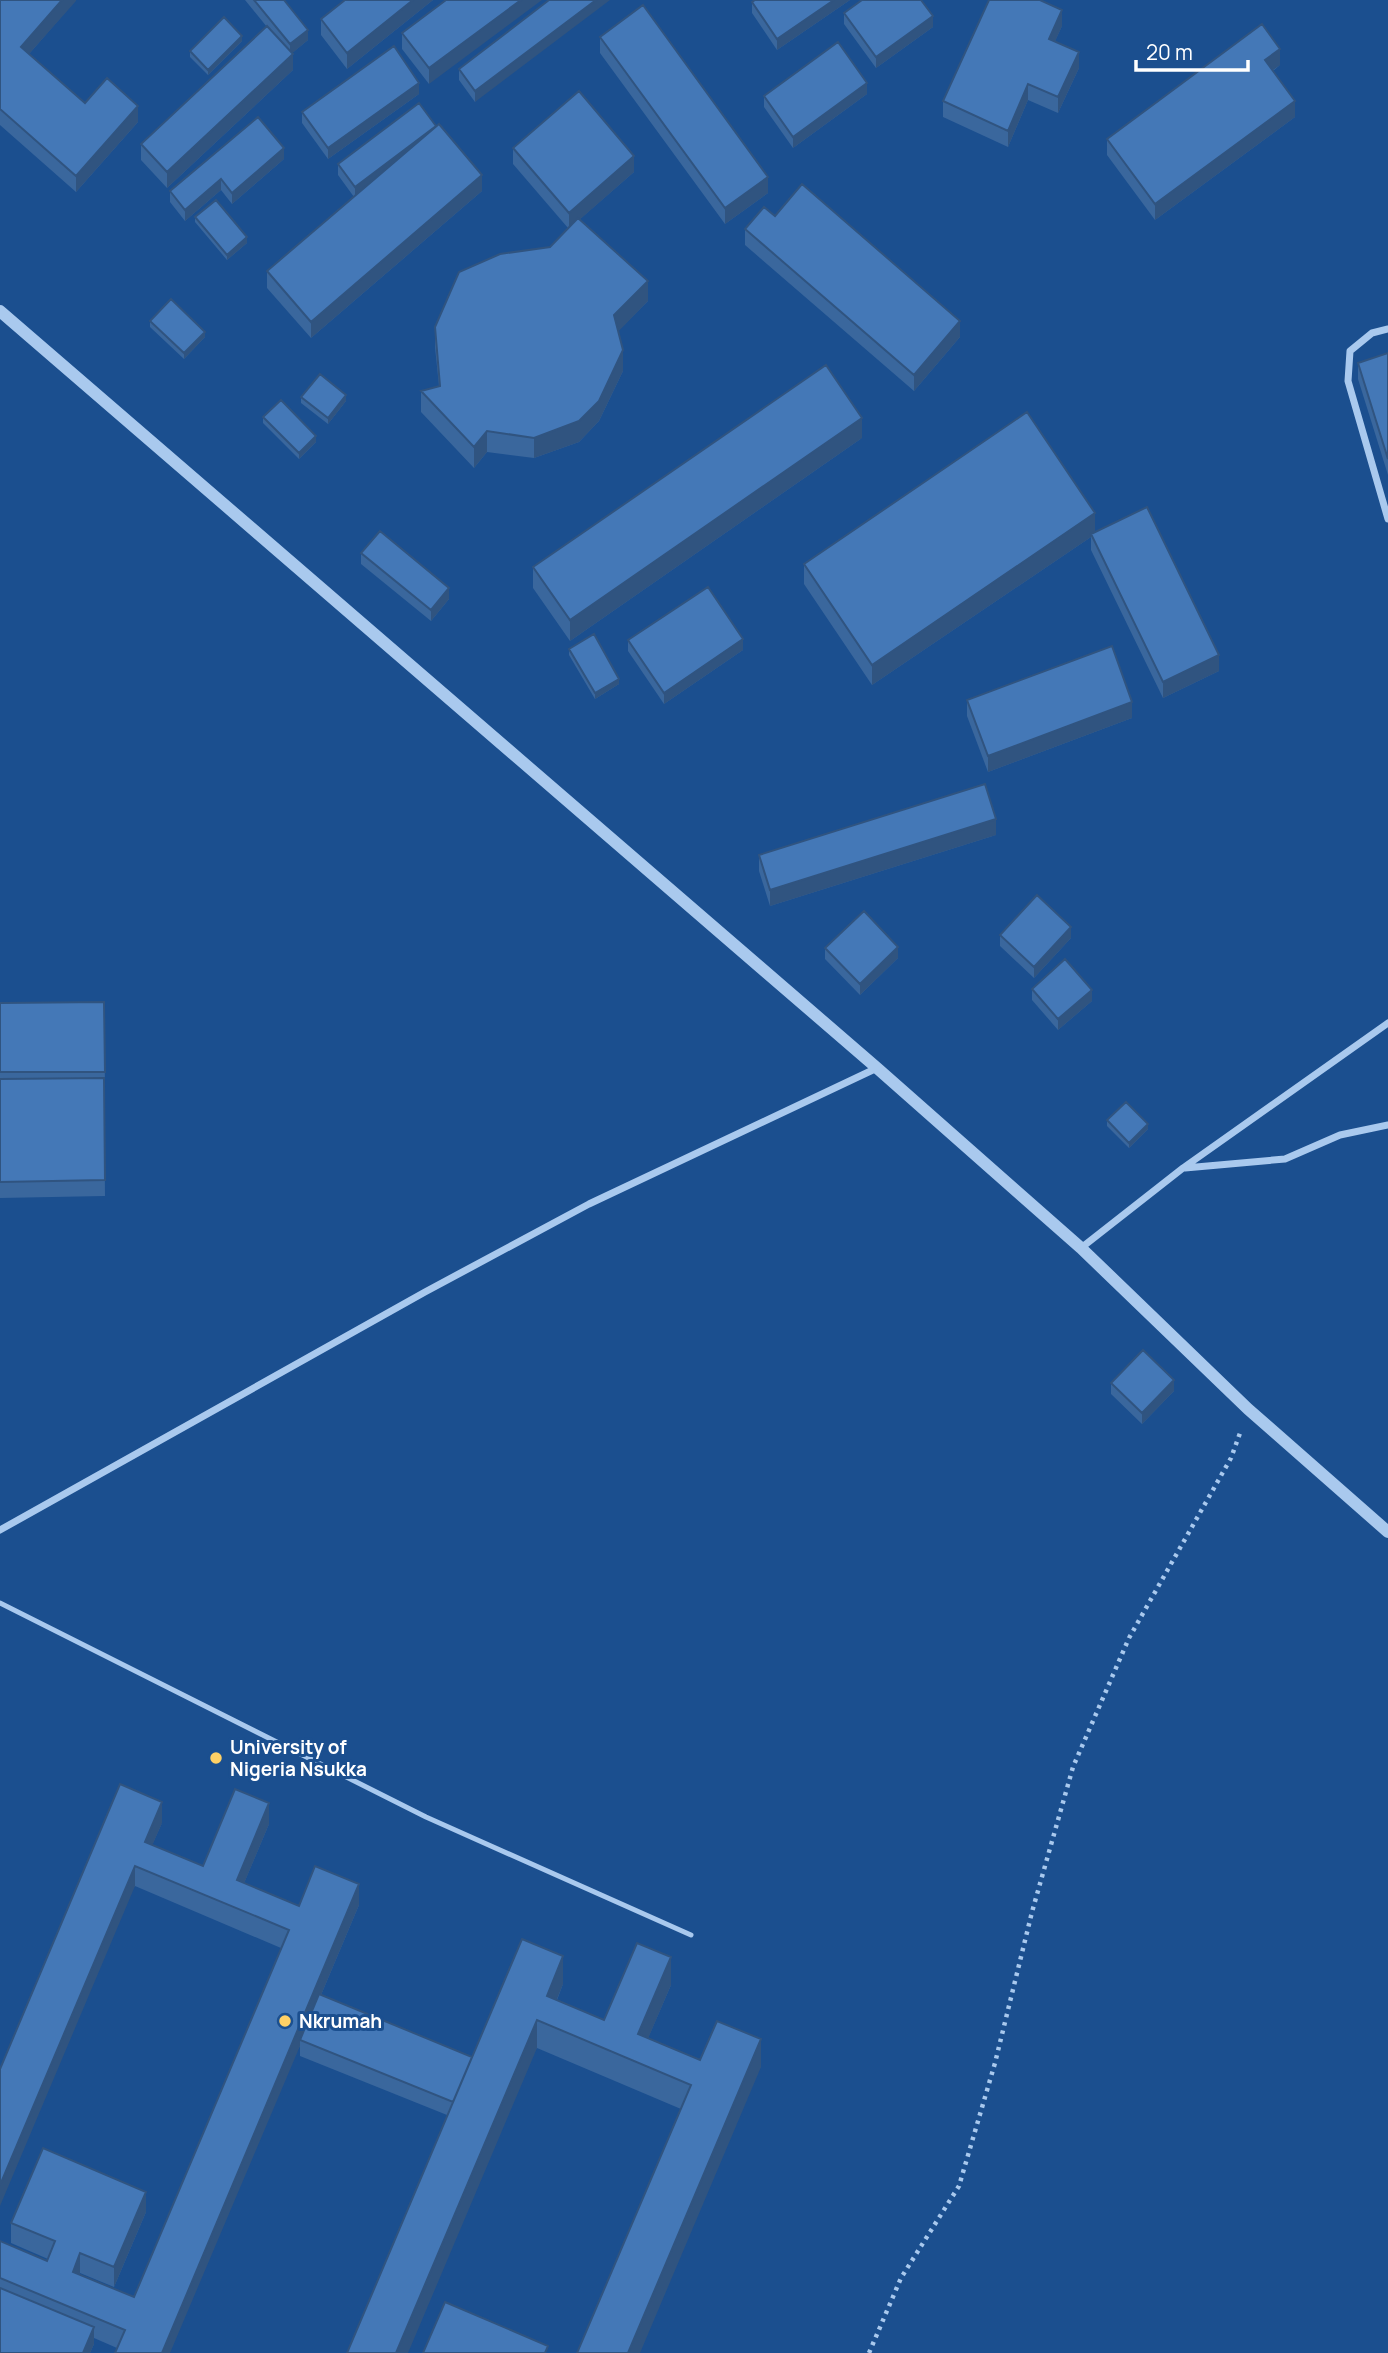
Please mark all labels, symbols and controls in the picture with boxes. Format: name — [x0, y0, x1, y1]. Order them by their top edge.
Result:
scale bar — [1136, 28, 1248, 72]
text: 20 m — [1146, 38, 1193, 66]
place label: University of Nigeria Nsukka — [230, 1734, 367, 1782]
marker: University of Nigeria Nsukka — [208, 1750, 224, 1766]
place label: Nkrumah — [299, 2008, 382, 2034]
marker: Nkrumah — [277, 2013, 293, 2029]

